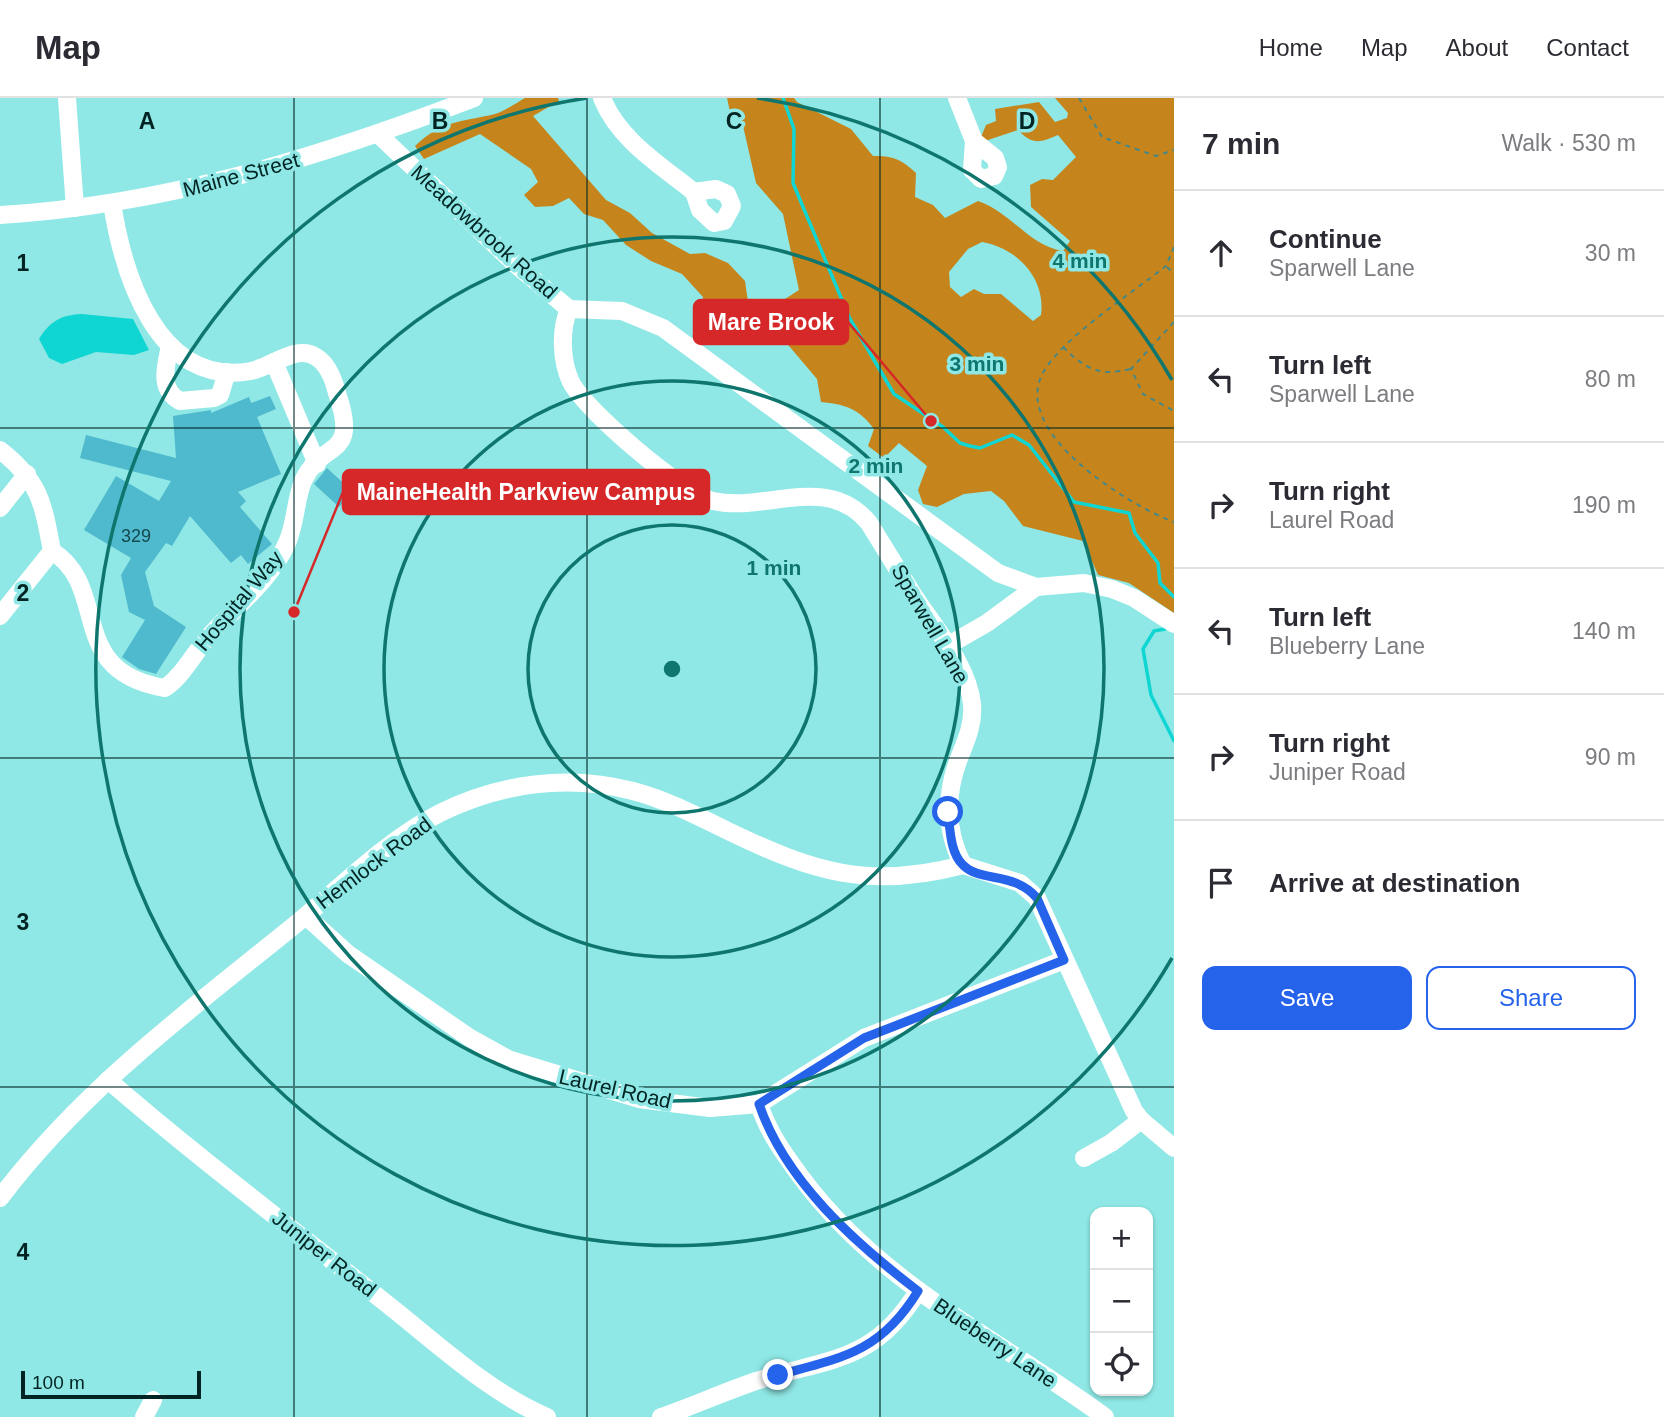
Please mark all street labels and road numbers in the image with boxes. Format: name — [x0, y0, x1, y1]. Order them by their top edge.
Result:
street label: Maine Street — [180, 148, 302, 201]
street label: Meadowbrook Road — [407, 160, 562, 303]
street label: Hospital Way — [190, 546, 287, 655]
street label: Sparwell Lane — [887, 560, 974, 687]
street label: Hemlock Road — [312, 812, 436, 913]
street label: Laurel Road — [557, 1064, 673, 1113]
street label: Juniper Road — [268, 1206, 381, 1301]
street label: Blueberry Lane — [930, 1293, 1061, 1392]

